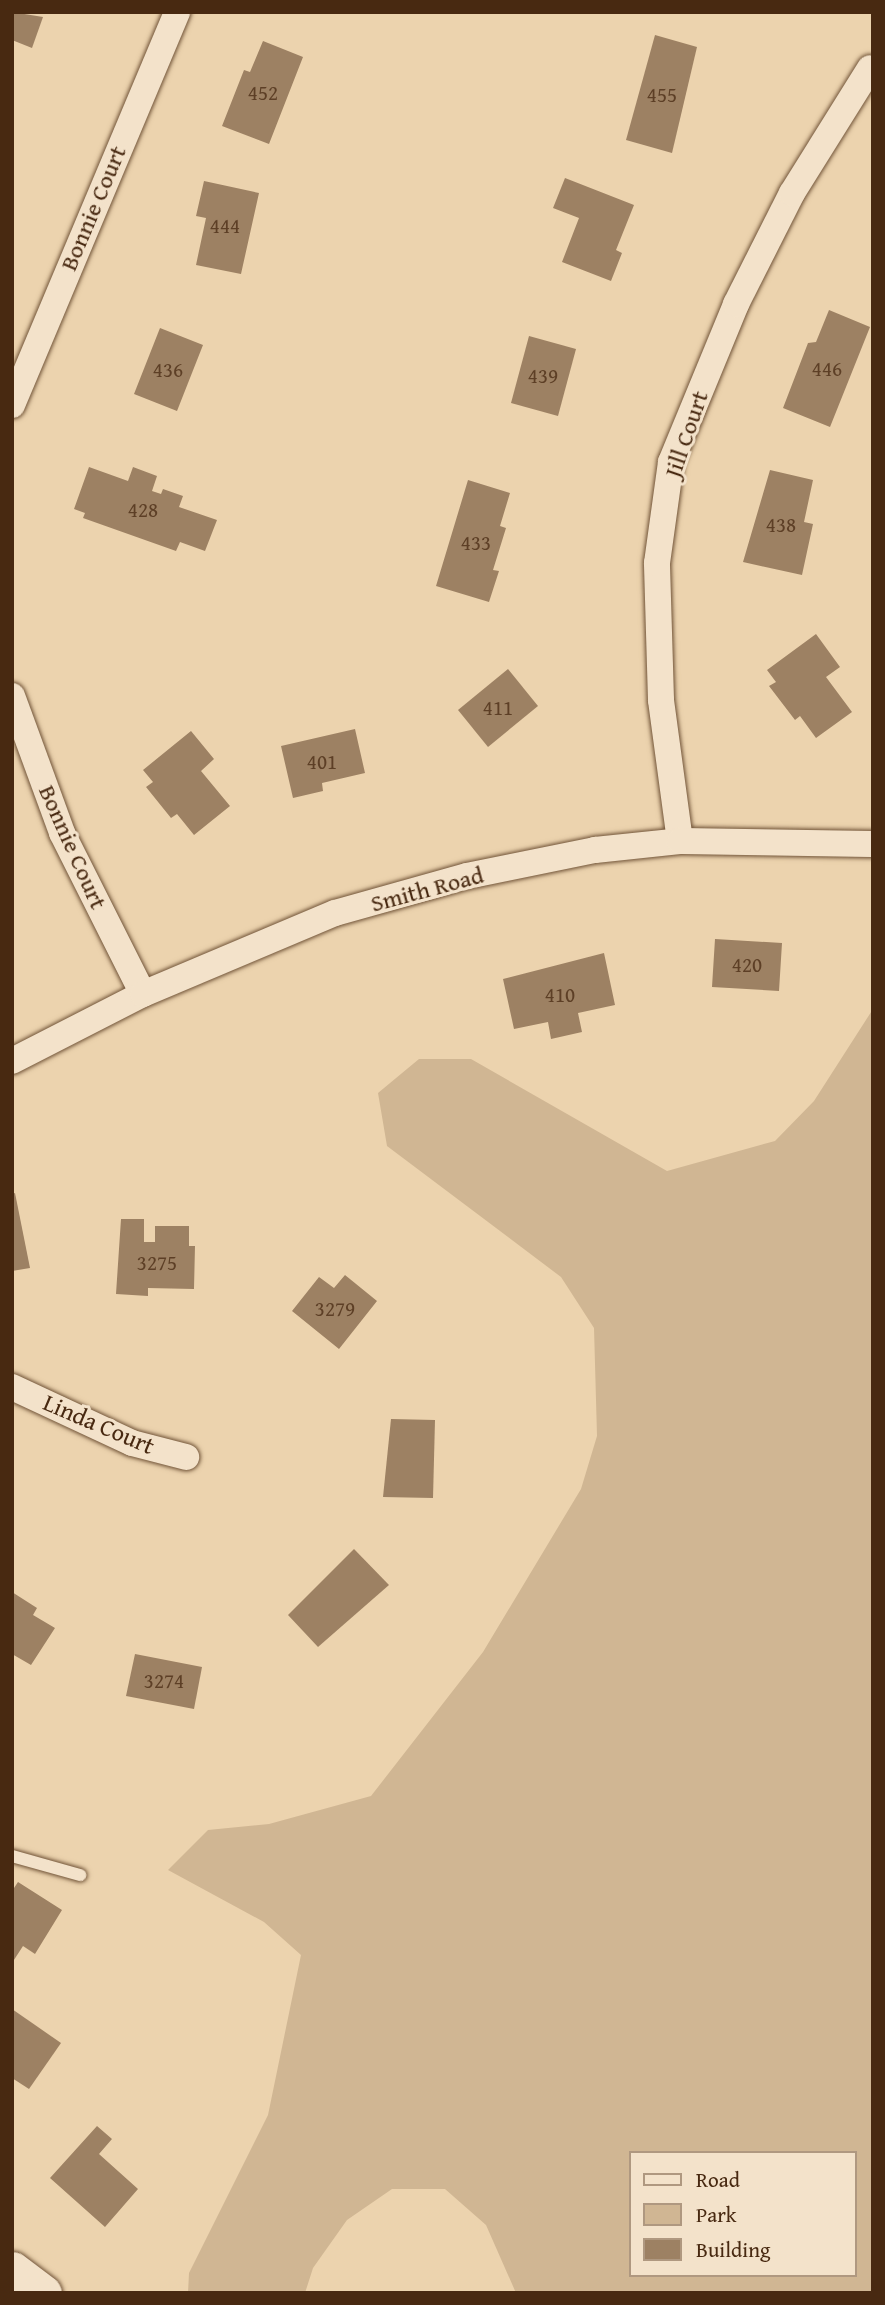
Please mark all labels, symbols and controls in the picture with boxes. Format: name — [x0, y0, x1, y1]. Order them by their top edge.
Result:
house number: 452 — [248, 80, 278, 106]
house number: 455 — [647, 82, 677, 108]
street label: Bonnie Court — [54, 141, 132, 275]
house number: 444 — [210, 213, 240, 239]
house number: 446 — [812, 356, 842, 382]
house number: 436 — [153, 357, 183, 383]
house number: 439 — [528, 363, 558, 389]
street label: Jill Court — [658, 387, 714, 481]
house number: 428 — [128, 497, 158, 523]
house number: 438 — [766, 512, 796, 538]
house number: 433 — [461, 530, 491, 556]
house number: 411 — [483, 695, 513, 721]
house number: 401 — [307, 749, 337, 775]
street label: Bonnie Court — [33, 781, 113, 913]
street label: Smith Road — [367, 860, 487, 918]
house number: 420 — [732, 952, 762, 978]
house number: 410 — [545, 982, 575, 1008]
house number: 3275 — [137, 1250, 177, 1276]
house number: 3279 — [315, 1296, 355, 1322]
street label: Linda Court — [39, 1388, 159, 1460]
house number: 3274 — [144, 1668, 184, 1694]
legend — [630, 2151, 857, 2277]
text: Road — [696, 2164, 740, 2195]
text: Park — [696, 2199, 737, 2230]
text: Building — [696, 2234, 770, 2265]

